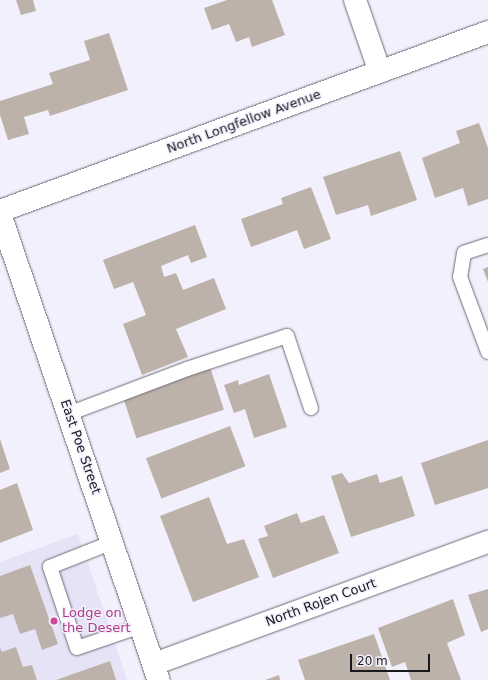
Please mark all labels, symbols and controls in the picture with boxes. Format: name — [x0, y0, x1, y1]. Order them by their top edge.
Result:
street label: North Longfellow Avenue — [165, 87, 323, 157]
street label: East Poe Street — [56, 398, 104, 496]
street label: North Rojen Court — [264, 576, 378, 630]
place label: Lodge on the Desert — [62, 606, 131, 637]
marker: Lodge on the Desert — [49, 616, 59, 626]
scale bar — [352, 646, 432, 672]
text: 20 m — [357, 654, 388, 668]

